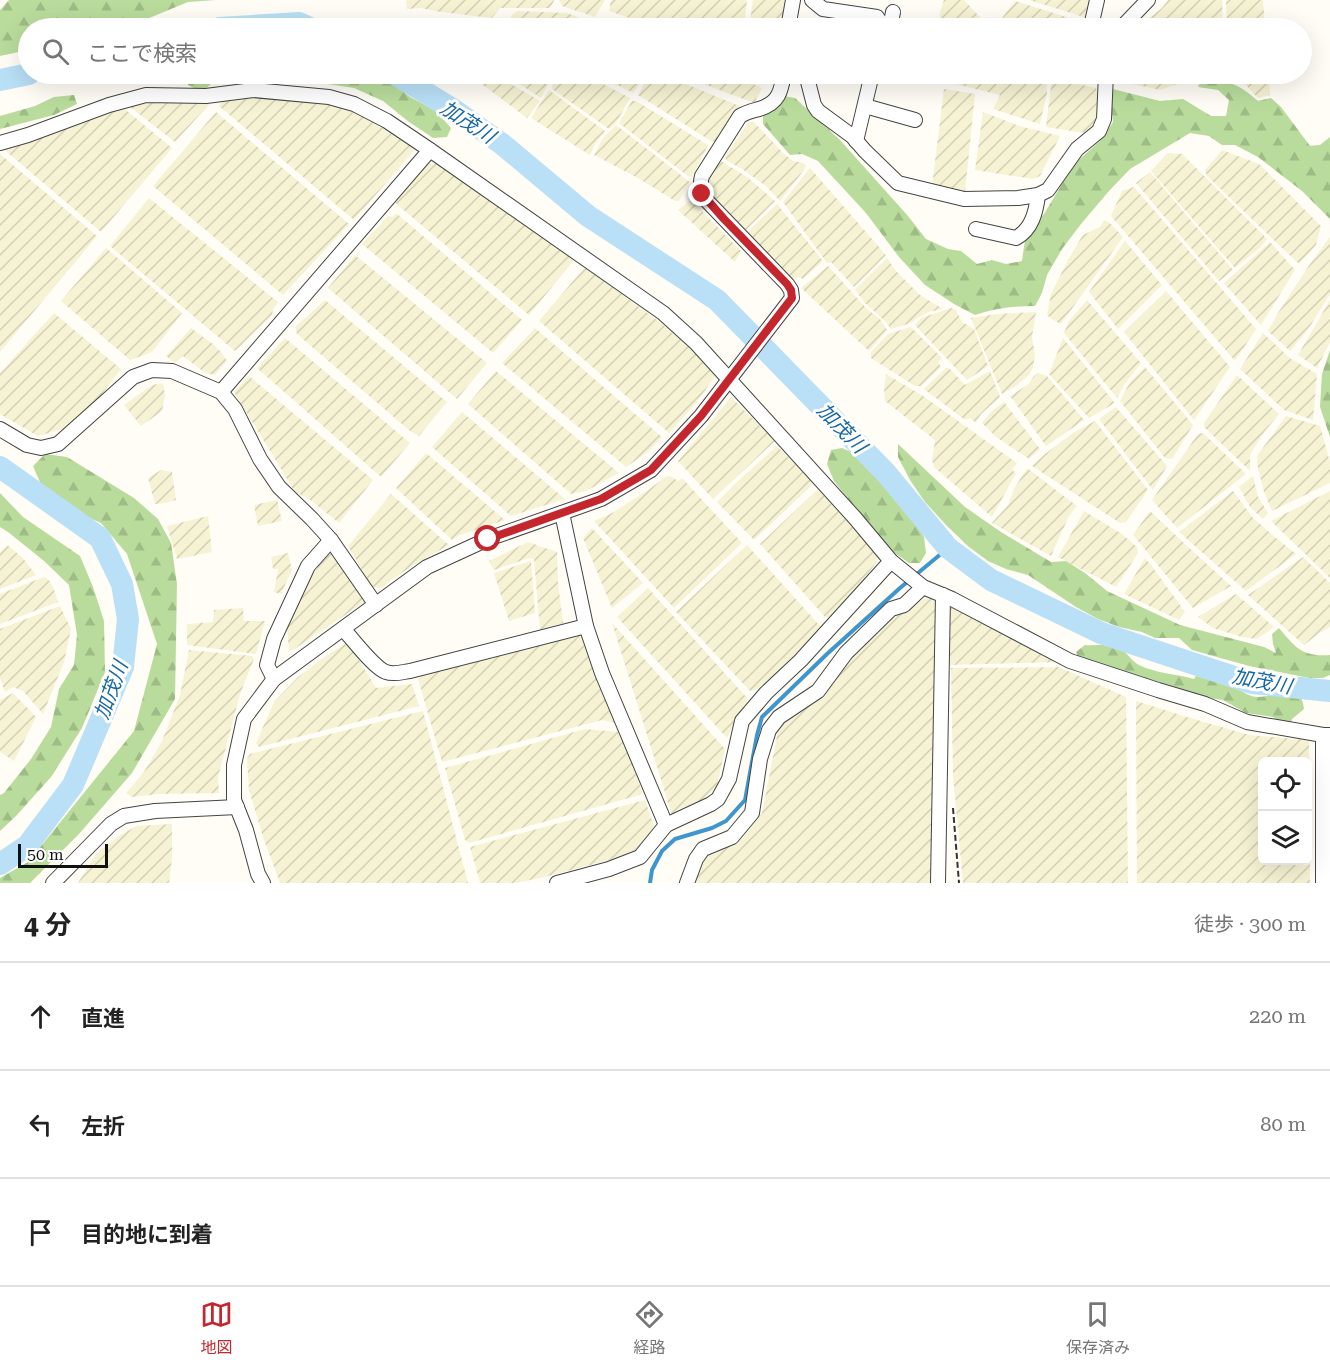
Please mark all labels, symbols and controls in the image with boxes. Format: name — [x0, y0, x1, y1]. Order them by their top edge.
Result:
search box — [18, 18, 1312, 84]
icon: search — [39, 35, 72, 68]
text: ここで検索 — [87, 41, 197, 66]
water label: 加茂川 — [436, 96, 501, 149]
route end — [688, 180, 714, 206]
water label: 加茂川 — [813, 398, 873, 459]
route start — [474, 525, 500, 551]
water label: 加茂川 — [89, 656, 133, 722]
water label: 加茂川 — [1230, 663, 1296, 699]
map controls — [1258, 757, 1312, 865]
button: locate — [1258, 757, 1312, 811]
button: layers — [1258, 811, 1312, 865]
scale bar — [18, 841, 108, 868]
text: 50 m — [27, 845, 64, 864]
text: 4 分 — [24, 910, 71, 940]
text: 徒歩 · 300 m — [1194, 912, 1306, 936]
icon: ahead — [24, 1000, 57, 1033]
text: 220 m — [1249, 1004, 1306, 1028]
text: 直進 — [81, 1006, 125, 1031]
icon: left — [24, 1108, 57, 1141]
text: 80 m — [1260, 1112, 1306, 1136]
text: 左折 — [81, 1114, 125, 1139]
icon: arrive — [24, 1216, 57, 1249]
text: 目的地に到着 — [81, 1222, 213, 1247]
tab: 地図 — [200, 1298, 233, 1358]
tab: 経路 — [633, 1298, 666, 1358]
tab: 保存済み — [1066, 1298, 1130, 1358]

